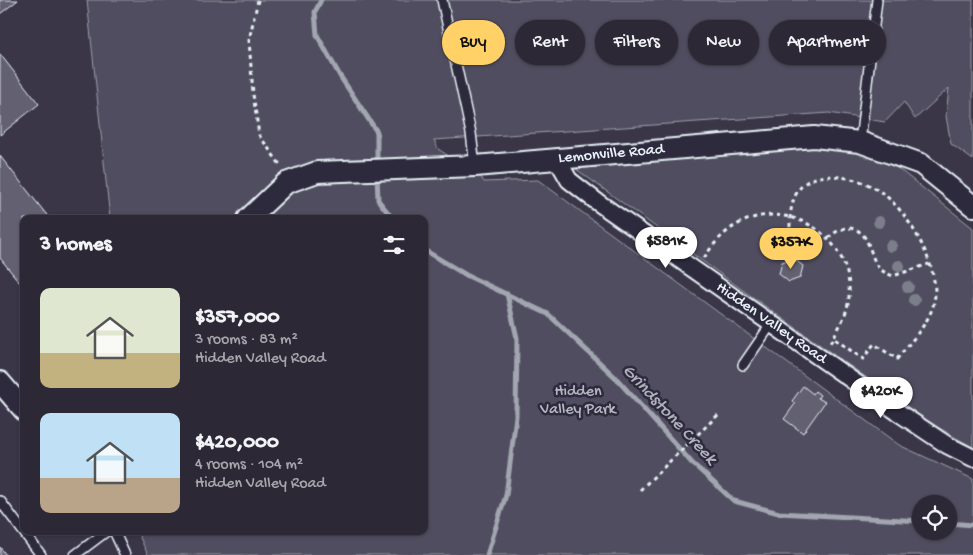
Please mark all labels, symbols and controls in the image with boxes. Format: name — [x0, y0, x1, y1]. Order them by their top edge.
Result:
chip: Buy — [442, 20, 505, 65]
chip: Rent — [515, 20, 585, 65]
chip: Filters — [595, 20, 678, 65]
chip: New — [688, 20, 759, 65]
chip: Apartment — [769, 20, 886, 65]
street label: Lemonville Road — [558, 140, 666, 168]
pin: $581K — [631, 226, 701, 269]
pin: $357K — [756, 228, 826, 270]
icon: filters — [380, 231, 408, 259]
text: 3 homes — [40, 233, 112, 258]
text: $581K — [646, 233, 686, 252]
text: $357K — [770, 234, 812, 253]
street label: Hidden Valley Road — [712, 278, 831, 370]
text: $357,000 — [195, 306, 280, 331]
icon: home — [80, 308, 140, 368]
text: 3 rooms · 83 m² — [195, 331, 298, 350]
text: Hidden Valley Road — [195, 350, 326, 369]
water label: Grindstone Creek — [617, 361, 722, 471]
pin: $420K — [846, 376, 916, 419]
park label: Hidden Valley Park — [539, 383, 617, 420]
text: $420K — [861, 383, 901, 402]
text: $420,000 — [195, 431, 279, 456]
icon: home — [80, 433, 140, 493]
text: 4 rooms · 104 m² — [195, 456, 303, 475]
text: Hidden Valley Road — [195, 475, 326, 494]
map controls — [912, 495, 957, 540]
button: locate — [912, 495, 957, 540]

